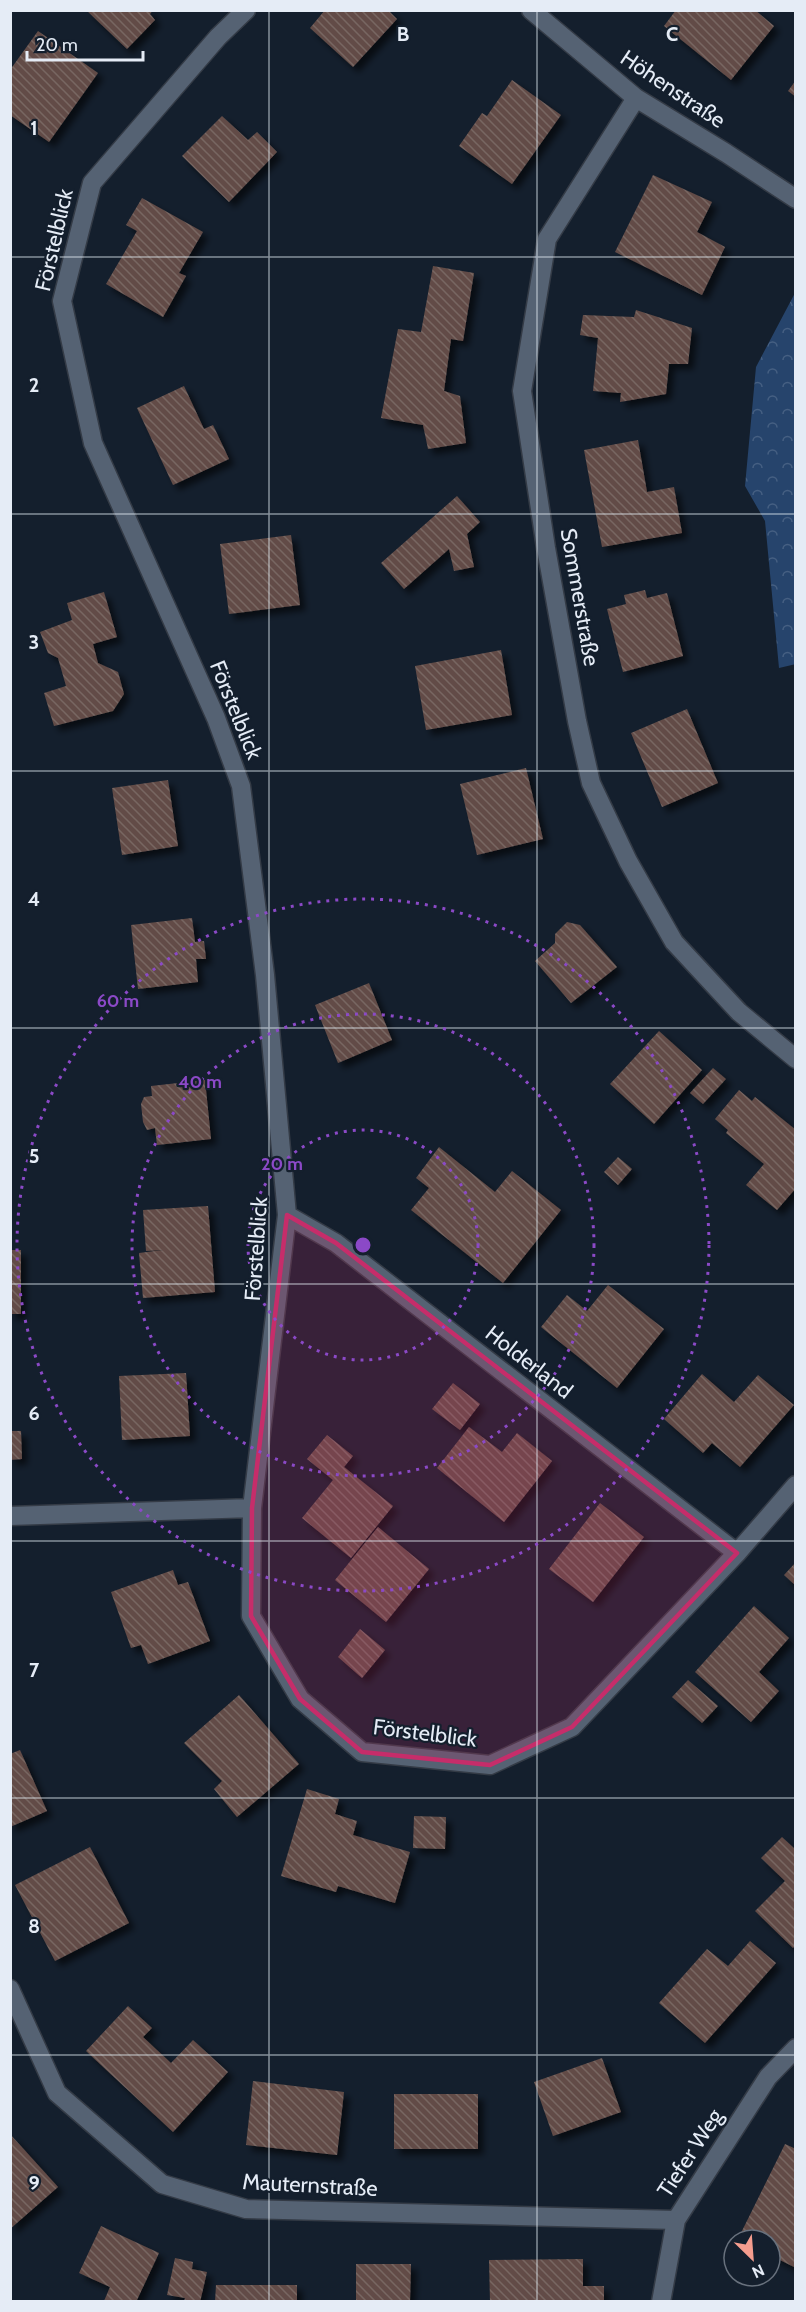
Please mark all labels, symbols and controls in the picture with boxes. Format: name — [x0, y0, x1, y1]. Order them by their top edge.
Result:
text: B — [397, 22, 409, 46]
text: C — [666, 22, 678, 46]
scale bar — [27, 24, 142, 62]
text: 20 m — [36, 34, 78, 56]
street label: Höhenstraße — [615, 44, 731, 134]
text: 1 — [30, 116, 38, 140]
street label: Förstelblick — [29, 186, 79, 294]
text: 2 — [29, 373, 39, 397]
street label: Sommerstraße — [555, 526, 605, 668]
text: 3 — [29, 630, 39, 654]
street label: Förstelblick — [204, 657, 268, 764]
text: 4 — [28, 887, 40, 911]
text: 60 m — [97, 990, 139, 1012]
text: 40 m — [178, 1071, 222, 1093]
text: 5 — [29, 1144, 39, 1168]
text: 20 m — [261, 1153, 303, 1175]
street label: Förstelblick — [239, 1196, 273, 1302]
centre of rings — [353, 1235, 373, 1255]
street label: Holderland — [480, 1320, 578, 1404]
text: 6 — [28, 1401, 40, 1425]
text: 7 — [29, 1658, 40, 1682]
street label: Förstelblick — [372, 1713, 479, 1753]
text: 8 — [28, 1914, 40, 1938]
street label: Tiefer Weg — [651, 2103, 729, 2202]
street label: Mauternstraße — [242, 2168, 378, 2202]
text: 9 — [28, 2171, 40, 2195]
north arrow — [722, 2228, 782, 2288]
text: N — [749, 2260, 767, 2282]

